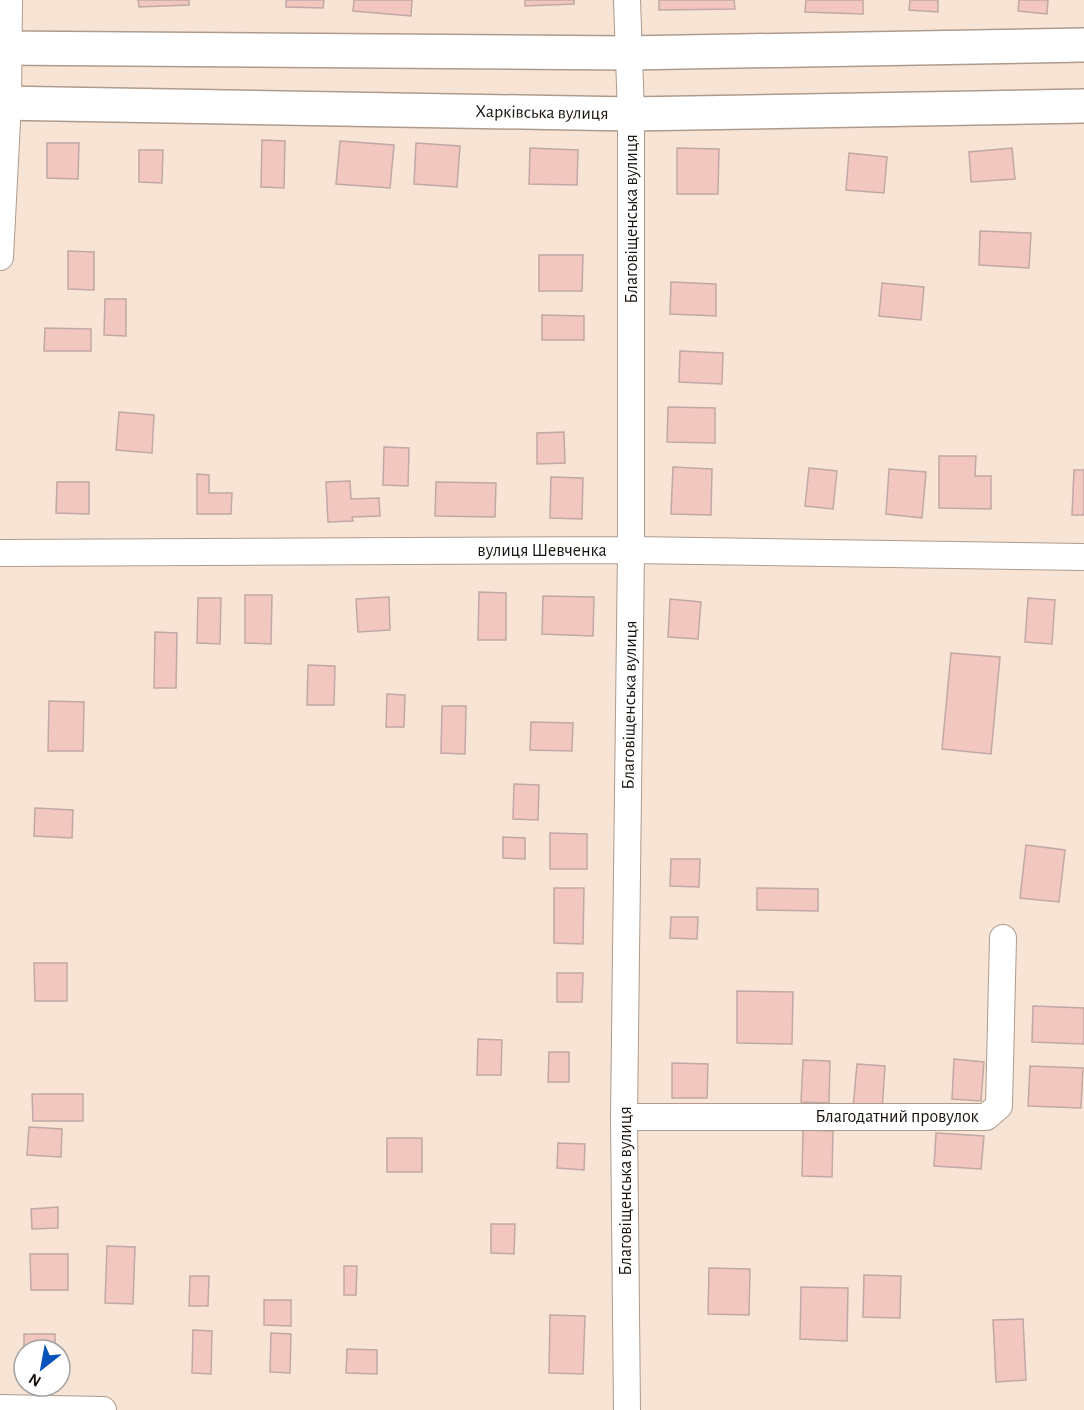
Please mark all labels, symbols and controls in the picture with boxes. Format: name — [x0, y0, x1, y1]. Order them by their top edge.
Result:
street label: Харківська вулиця — [475, 103, 609, 123]
street label: Благовіщенська вулиця — [623, 134, 641, 304]
street label: вулиця Шевченка — [477, 542, 607, 560]
street label: Благовіщенська вулиця — [620, 620, 640, 790]
street label: Благовіщенська вулиця — [617, 1106, 635, 1276]
street label: Благодатний провулок — [815, 1108, 980, 1126]
north arrow — [12, 1338, 72, 1398]
text: N — [26, 1370, 44, 1390]

